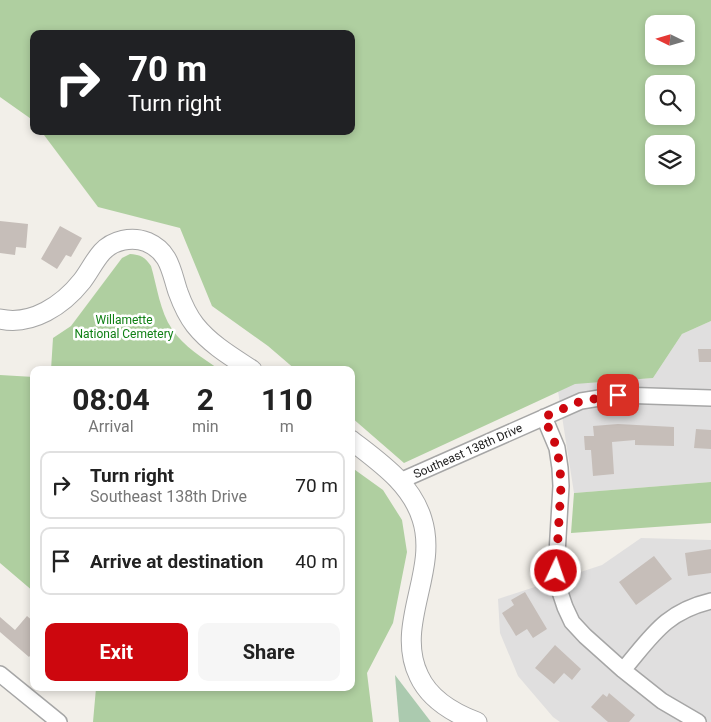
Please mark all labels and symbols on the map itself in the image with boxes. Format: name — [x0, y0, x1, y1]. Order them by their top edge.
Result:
north arrow — [645, 15, 695, 65]
park label: Willamette National Cemetery — [74, 313, 174, 341]
pin — [597, 374, 639, 416]
street label: Southeast 138th Drive — [411, 421, 525, 481]
position arrow — [529, 544, 581, 596]

